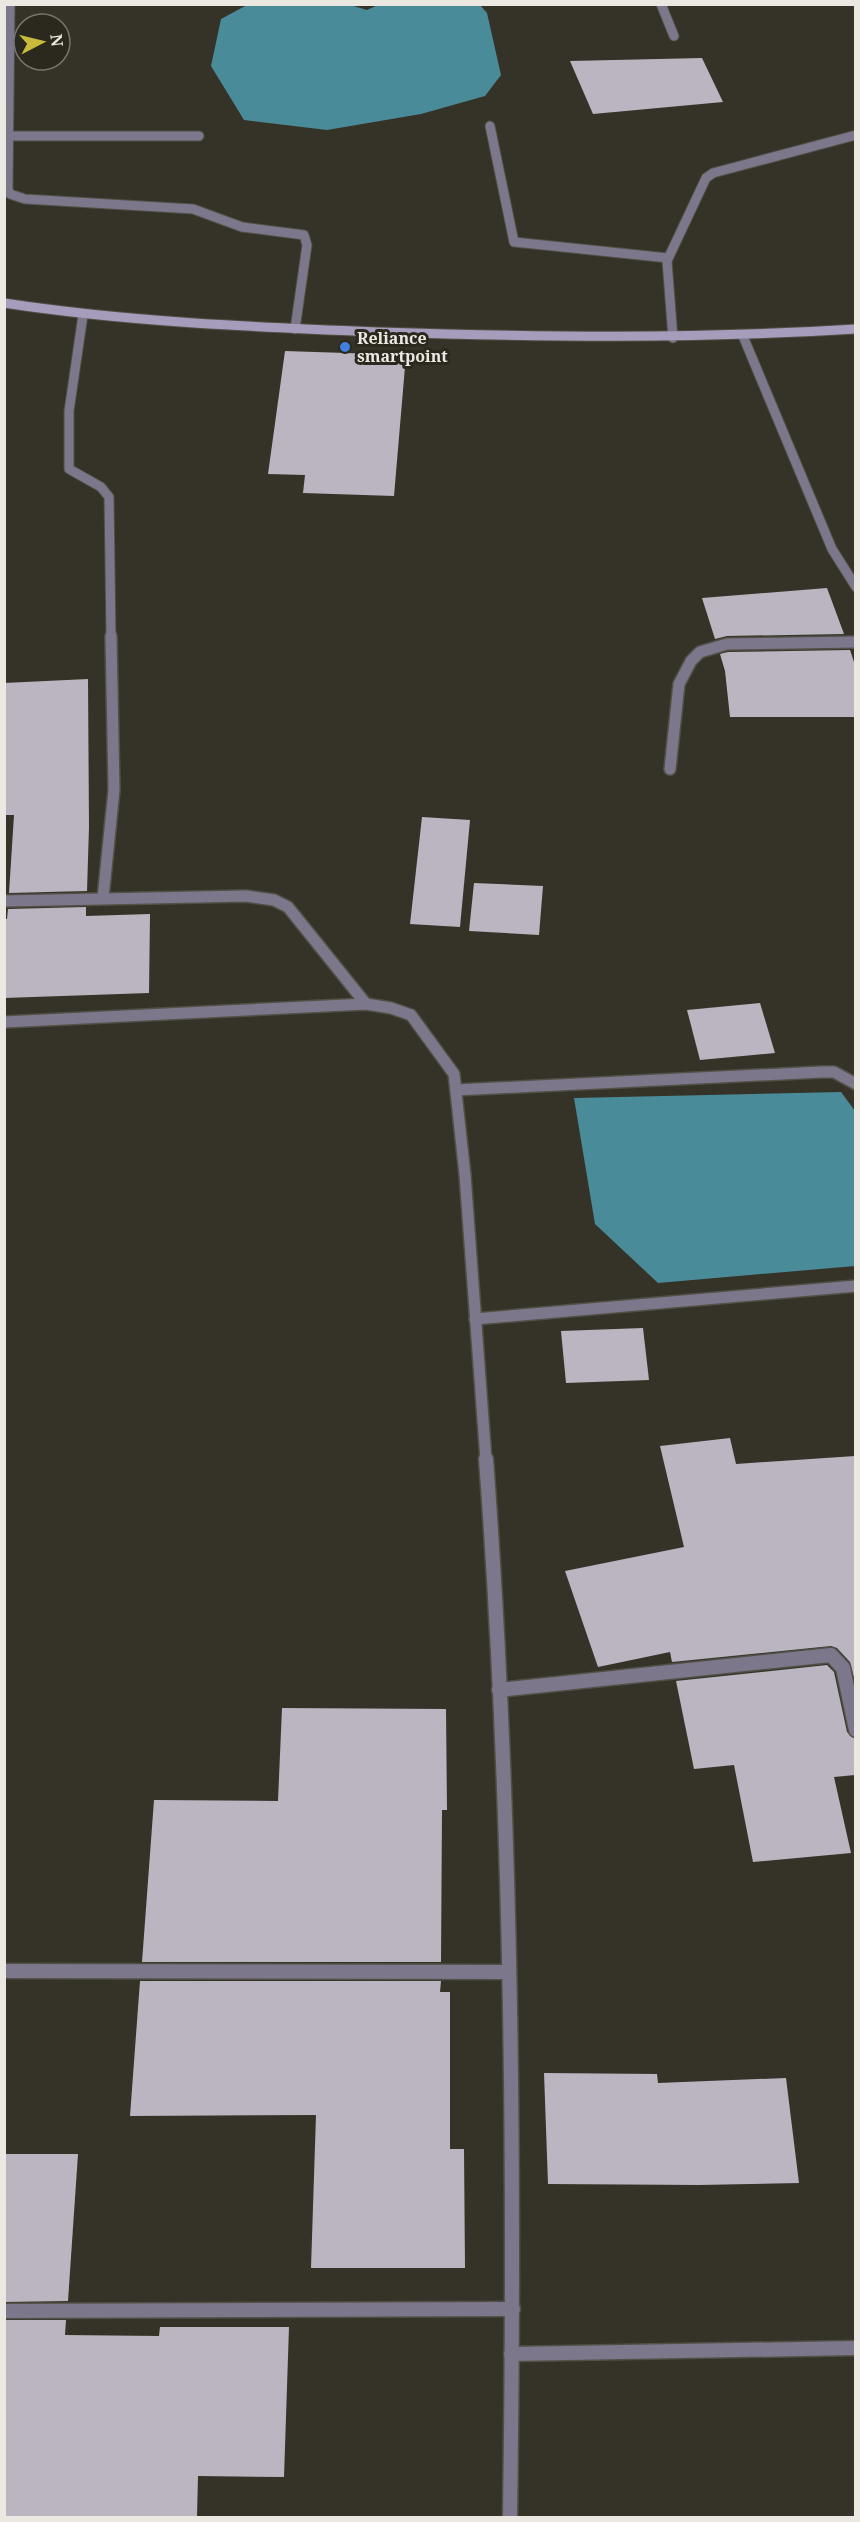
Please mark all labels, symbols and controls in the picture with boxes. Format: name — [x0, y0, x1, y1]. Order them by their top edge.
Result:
north arrow — [12, 12, 72, 72]
text: N — [45, 33, 69, 48]
place label: Reliance smartpoint — [357, 327, 448, 367]
marker: Reliance smartpoint — [338, 340, 352, 354]

